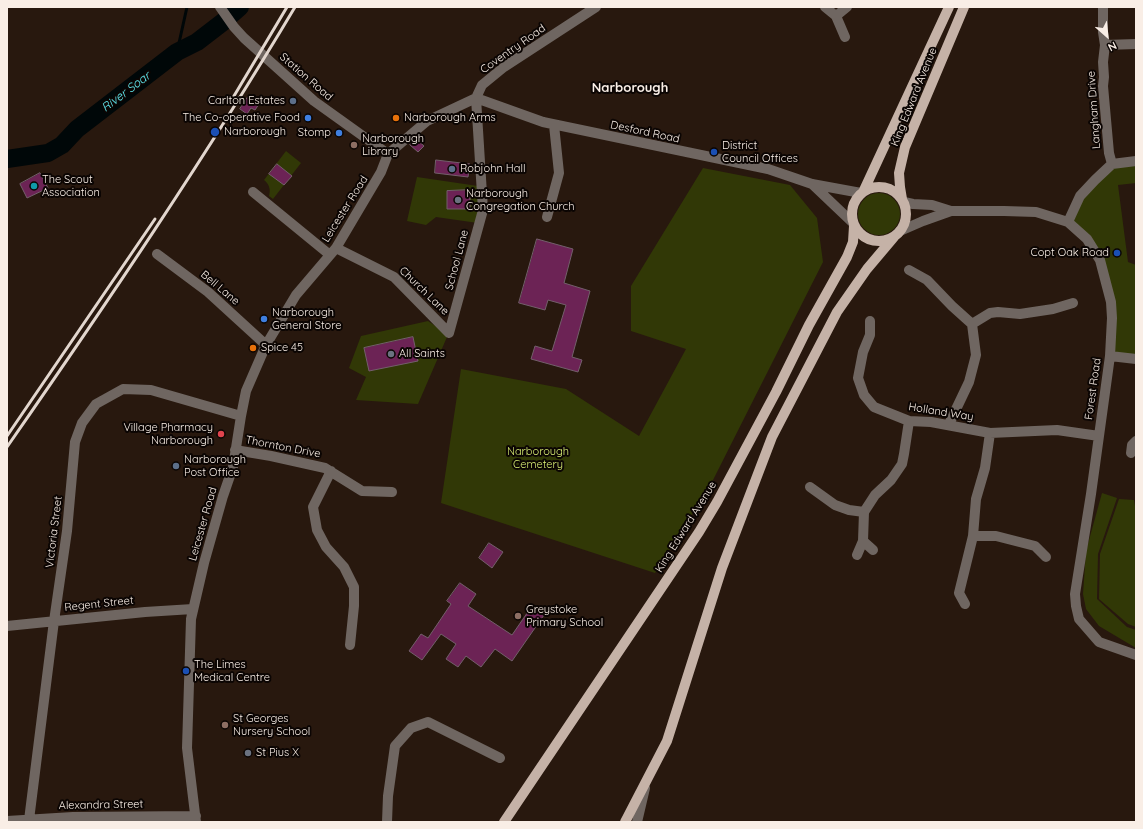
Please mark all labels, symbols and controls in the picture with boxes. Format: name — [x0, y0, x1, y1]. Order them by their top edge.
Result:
north arrow — [1087, 16, 1127, 56]
street label: Coventry Road — [478, 22, 548, 76]
text: N — [1106, 39, 1119, 55]
street label: King Edward Avenue — [888, 46, 940, 148]
street label: Station Road — [277, 50, 335, 104]
water label: River Soar — [99, 69, 153, 115]
street label: Langham Drive — [1085, 71, 1103, 149]
district label: Narborough — [592, 80, 668, 96]
place label: Carlton Estates — [208, 94, 285, 108]
marker: Carlton Estates — [288, 96, 298, 106]
place label: The Co-operative Food — [182, 111, 300, 125]
place label: Narborough Arms — [404, 111, 496, 125]
marker: The Co-operative Food — [303, 113, 313, 123]
marker: Narborough Arms — [391, 113, 401, 123]
street label: Desford Road — [609, 118, 681, 146]
place label: Narborough — [224, 125, 286, 139]
marker: Narborough — [209, 126, 221, 138]
place label: Stomp — [298, 126, 331, 140]
marker: Stomp — [334, 128, 344, 138]
place label: Narborough Library — [362, 132, 424, 158]
place label: District Council Offices — [722, 139, 798, 165]
marker: Narborough Library — [349, 140, 359, 150]
marker: District Council Offices — [709, 147, 719, 157]
place label: Robjohn Hall — [460, 162, 525, 176]
marker: Robjohn Hall — [447, 164, 457, 174]
place label: The Scout Association — [42, 173, 100, 199]
street label: Leicester Road — [319, 173, 371, 245]
marker: The Scout Association — [29, 181, 39, 191]
place label: Narborough Congregation Church — [466, 187, 574, 213]
marker: Narborough Congregation Church — [453, 195, 463, 205]
street label: School Lane — [443, 228, 471, 292]
place label: Copt Oak Road — [1031, 246, 1109, 260]
marker: Copt Oak Road — [1112, 248, 1122, 258]
street label: Church Lane — [396, 264, 452, 318]
street label: Bell Lane — [198, 268, 242, 308]
place label: Narborough General Store — [272, 306, 341, 332]
marker: Narborough General Store — [259, 314, 269, 324]
place label: Spice 45 — [261, 341, 303, 355]
marker: Spice 45 — [248, 343, 258, 353]
place label: All Saints — [399, 347, 445, 361]
marker: All Saints — [386, 349, 396, 359]
street label: Forest Road — [1082, 357, 1104, 421]
street label: Holland Way — [907, 400, 975, 424]
place label: Village Pharmacy Narborough — [123, 421, 213, 447]
marker: Village Pharmacy Narborough — [216, 429, 226, 439]
street label: Thornton Drive — [244, 433, 322, 461]
park label: Narborough Cemetery — [507, 445, 569, 471]
place label: Narborough Post Office — [184, 453, 246, 479]
marker: Narborough Post Office — [171, 461, 181, 471]
street label: King Edward Avenue — [653, 479, 719, 575]
street label: Leicester Road — [186, 486, 220, 562]
street label: Victoria Street — [43, 495, 65, 569]
street label: Regent Street — [64, 594, 134, 614]
place label: Greystoke Primary School — [526, 603, 603, 629]
marker: Greystoke Primary School — [513, 611, 523, 621]
place label: The Limes Medical Centre — [194, 658, 270, 684]
marker: The Limes Medical Centre — [181, 666, 191, 676]
place label: St Georges Nursery School — [233, 712, 310, 738]
marker: St Georges Nursery School — [220, 720, 230, 730]
place label: St Pius X — [256, 746, 299, 760]
marker: St Pius X — [243, 748, 253, 758]
street label: Alexandra Street — [59, 798, 143, 812]

